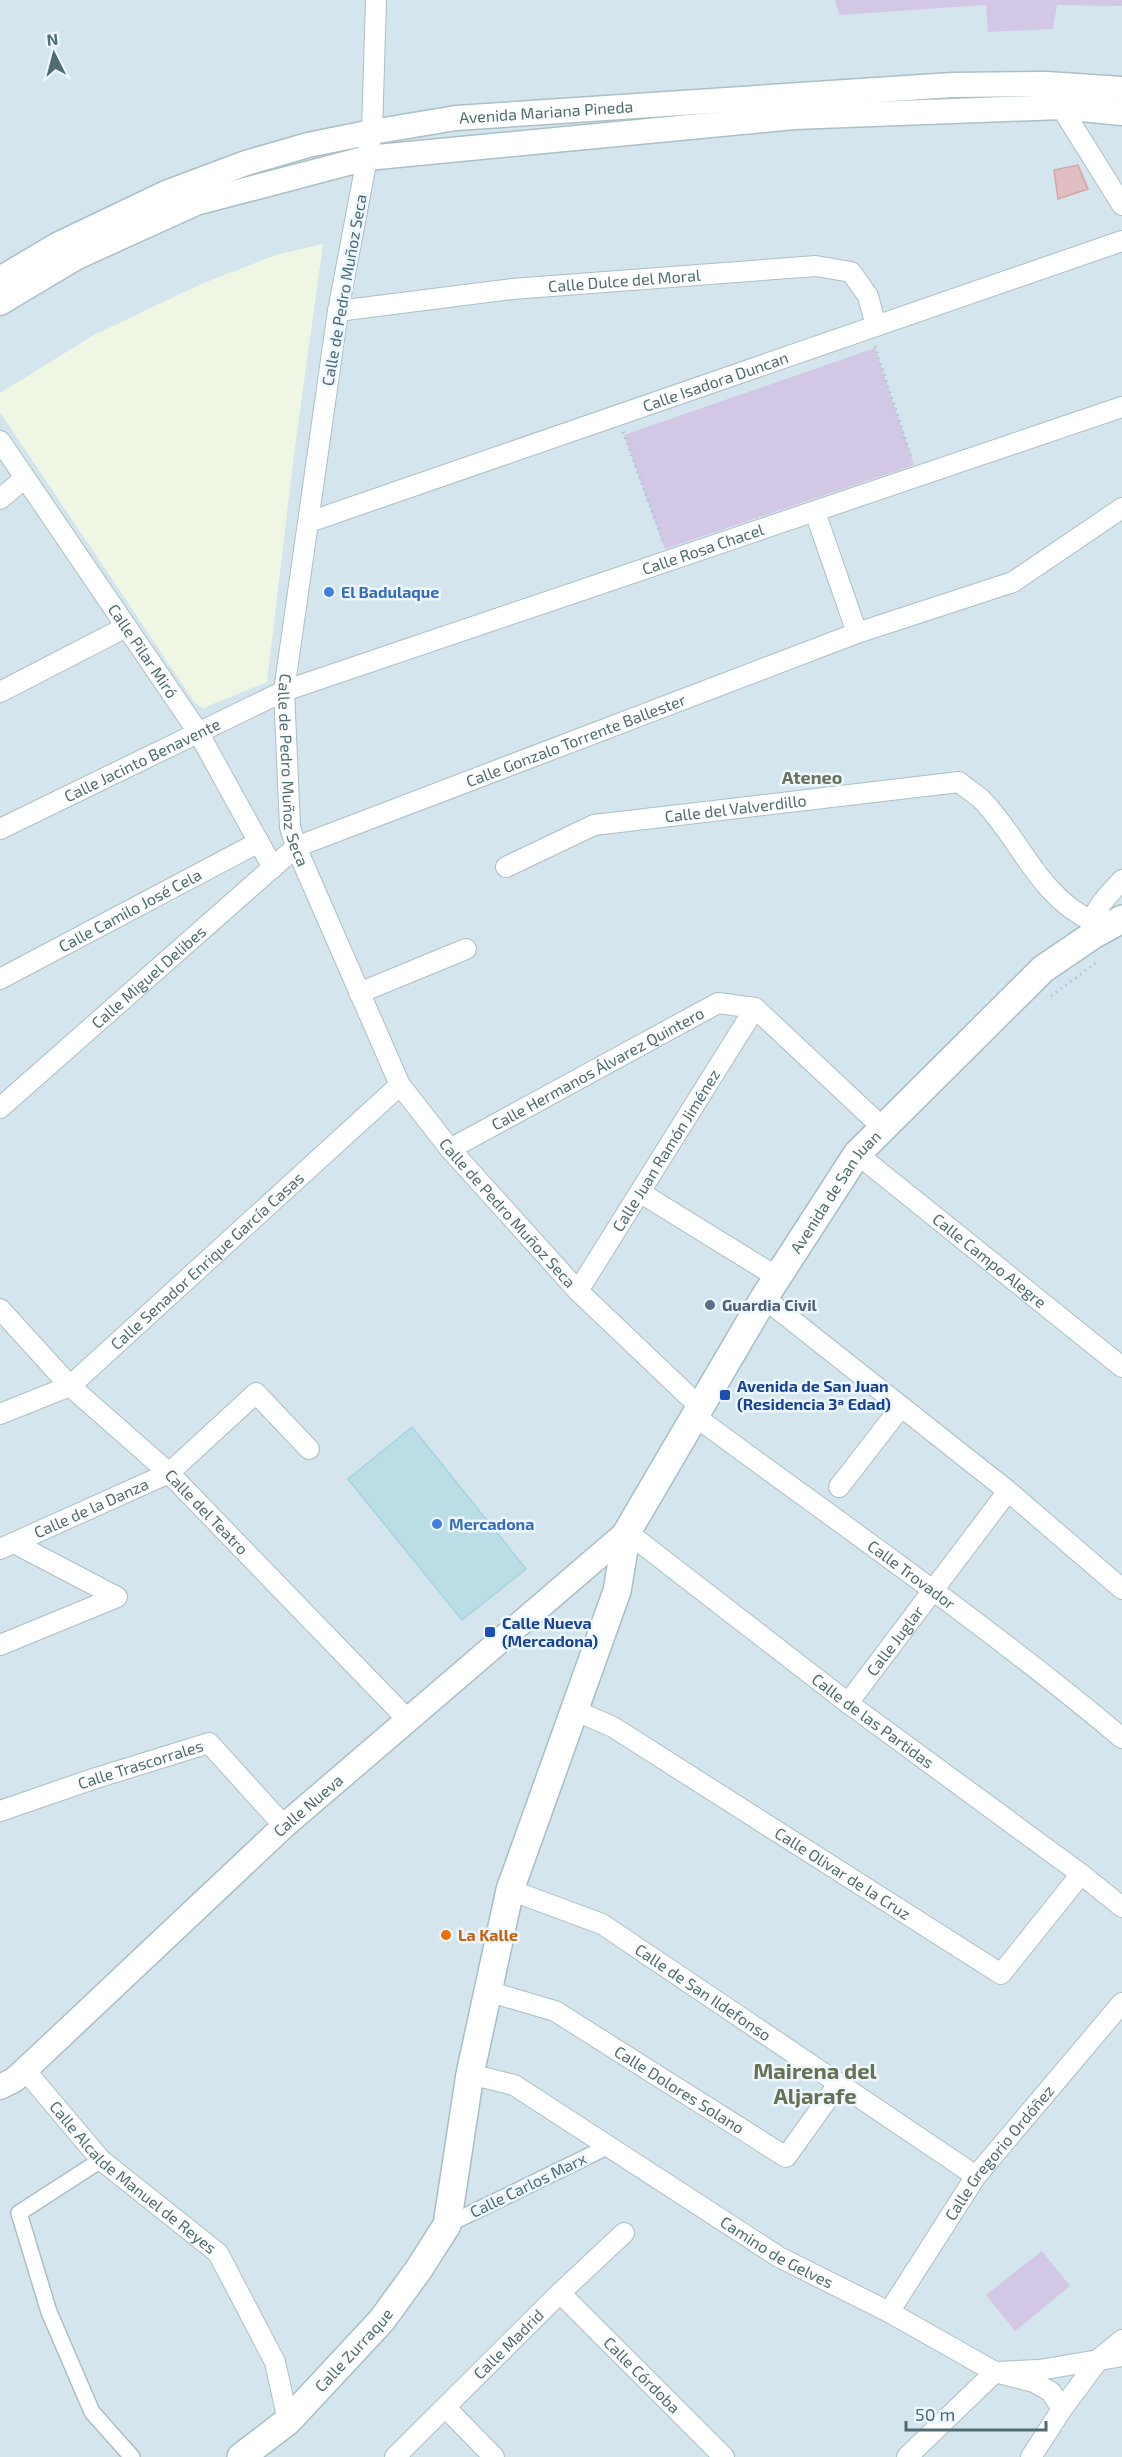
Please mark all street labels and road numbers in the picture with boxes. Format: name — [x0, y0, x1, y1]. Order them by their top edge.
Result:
street label: Avenida Mariana Pineda — [459, 96, 634, 127]
street label: Calle de Pedro Muñoz Seca — [317, 193, 370, 387]
street label: Calle Dulce del Moral — [547, 265, 701, 295]
street label: Calle Isadora Duncan — [640, 347, 791, 415]
street label: Calle Rosa Chacel — [639, 519, 766, 578]
street label: Calle Pilar Miró — [105, 600, 182, 701]
street label: Calle de Pedro Muñoz Seca — [275, 673, 313, 869]
street label: Calle Gonzalo Torrente Ballester — [463, 689, 689, 790]
street label: Calle Jacinto Benavente — [61, 714, 223, 805]
street label: Calle del Valverdillo — [664, 790, 807, 826]
street label: Calle Camilo José Cela — [55, 864, 204, 955]
street label: Calle Miguel Delibes — [87, 921, 209, 1032]
street label: Calle Hermanos Álvarez Quintero — [488, 1003, 707, 1134]
street label: Calle Juan Ramón Jiménez — [608, 1065, 724, 1235]
street label: Avenida de San Juan — [786, 1126, 884, 1257]
street label: Calle de Pedro Muñoz Seca — [436, 1134, 580, 1291]
street label: Calle Senador Enrique García Casas — [106, 1168, 307, 1353]
street label: Calle Campo Alegre — [929, 1209, 1050, 1311]
street label: Calle del Teatro — [161, 1465, 253, 1558]
street label: Calle de la Danza — [31, 1473, 151, 1542]
street label: Calle Trovador — [864, 1536, 960, 1613]
street label: Calle Juglar — [862, 1601, 927, 1679]
street label: Calle de las Partidas — [809, 1669, 938, 1772]
street label: Calle Trascorrales — [75, 1735, 205, 1793]
street label: Calle Nueva — [269, 1770, 346, 1840]
street label: Calle Olivar de la Cruz — [772, 1823, 915, 1923]
street label: Calle de San Ildefonso — [632, 1939, 775, 2044]
street label: Calle Dolores Solano — [611, 2041, 748, 2137]
street label: Calle Gregorio Ordóñez — [940, 2081, 1058, 2224]
street label: Calle Alcalde Manuel de Reyes — [46, 2097, 221, 2257]
street label: Calle Carlos Marx — [466, 2148, 590, 2221]
street label: Camino de Gelves — [717, 2212, 837, 2292]
street label: Calle Zurraque — [310, 2304, 396, 2395]
street label: Calle Madrid — [469, 2305, 547, 2383]
street label: Calle Córdoba — [600, 2332, 685, 2417]

